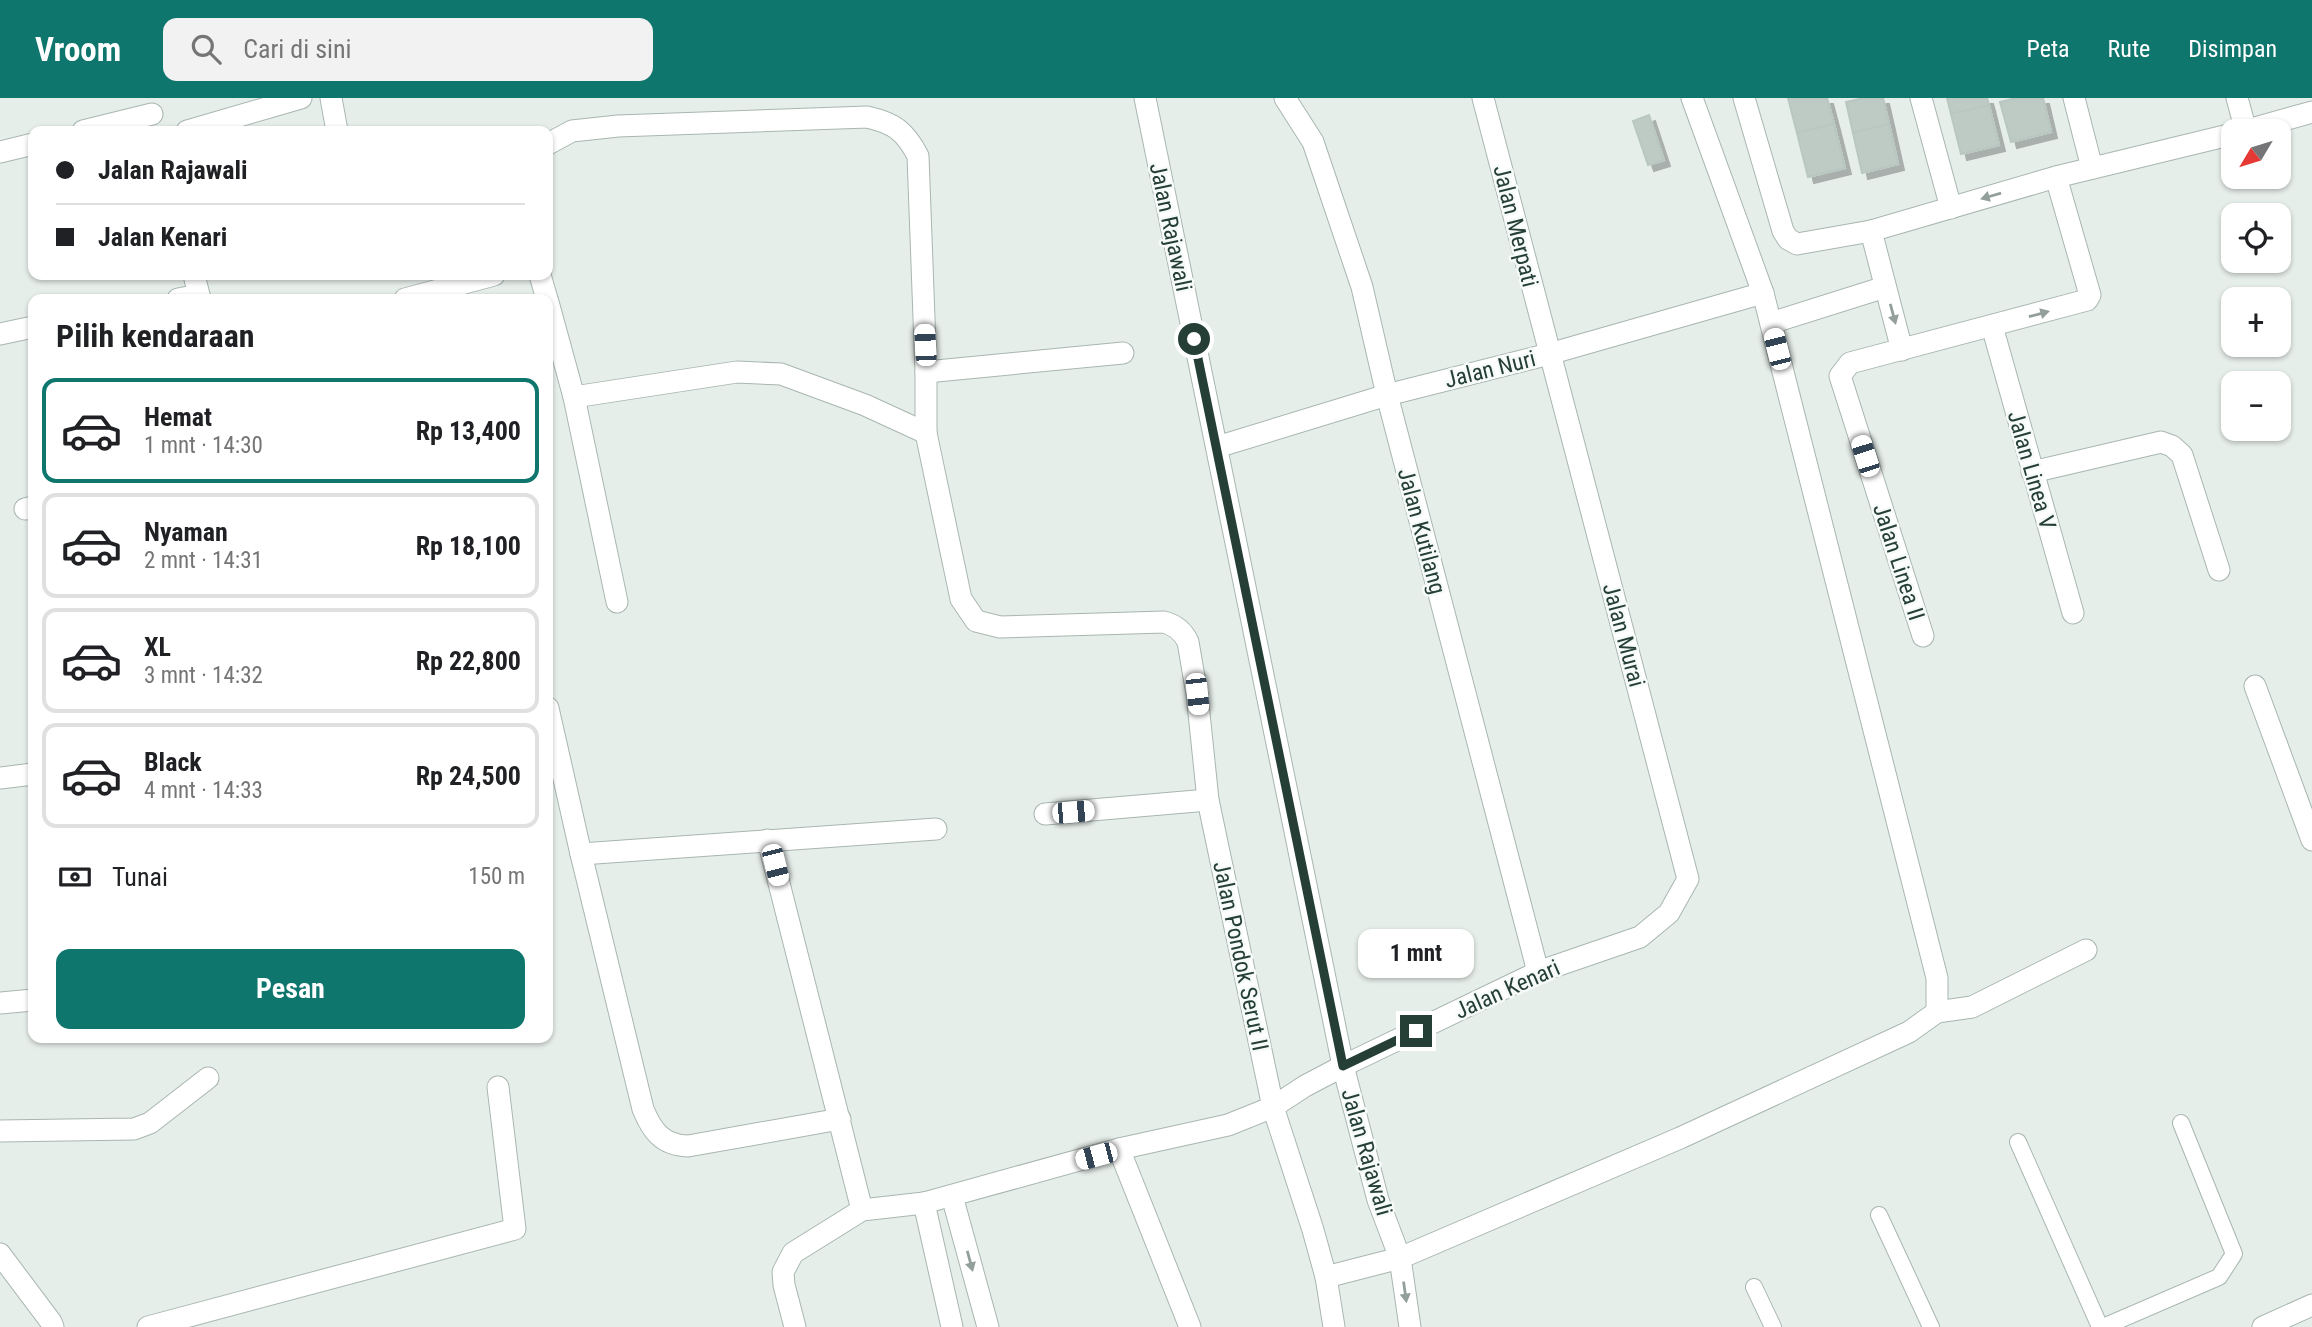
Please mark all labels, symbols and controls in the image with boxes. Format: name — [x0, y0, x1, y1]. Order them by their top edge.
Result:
search box — [163, 18, 653, 81]
text: Vroom — [35, 30, 121, 69]
icon: search — [187, 30, 225, 68]
text: Cari di sini — [243, 34, 352, 64]
text: Peta — [2027, 35, 2070, 63]
text: Rute — [2108, 35, 2150, 63]
text: Disimpan — [2188, 35, 2277, 63]
north arrow — [2221, 119, 2291, 189]
map controls — [2221, 119, 2291, 441]
text: Jalan Rajawali — [98, 155, 248, 185]
street label: Jalan Rajawali — [1144, 160, 1197, 294]
street label: Jalan Merpati — [1487, 162, 1544, 290]
one-way arrow — [1980, 192, 2001, 202]
button: locate — [2221, 203, 2291, 273]
text: Jalan Kenari — [98, 222, 227, 252]
button: + — [2221, 287, 2291, 357]
one-way arrow — [1888, 304, 1898, 325]
one-way arrow — [2028, 308, 2050, 319]
text: Pilih kendaraan — [56, 317, 255, 355]
car — [914, 323, 937, 367]
route start — [1178, 323, 1210, 355]
car — [1762, 326, 1793, 372]
street label: Jalan Nuri — [1442, 345, 1538, 394]
button: − — [2221, 371, 2291, 441]
icon: car — [60, 399, 123, 462]
text: Hemat — [144, 402, 212, 432]
street label: Jalan Linea V — [2002, 408, 2061, 533]
text: Rp 13,400 — [416, 416, 521, 446]
text: 1 mnt · 14:30 — [144, 432, 263, 459]
car — [1849, 433, 1882, 479]
street label: Jalan Kutilang — [1392, 465, 1451, 597]
street label: Jalan Linea II — [1867, 501, 1930, 624]
icon: car — [60, 514, 123, 577]
text: Nyaman — [144, 517, 228, 547]
text: Rp 18,100 — [416, 531, 521, 561]
text: 2 mnt · 14:31 — [144, 547, 263, 574]
street label: Jalan Murai — [1597, 580, 1650, 690]
icon: car — [60, 629, 123, 692]
text: XL — [144, 632, 171, 662]
text: Rp 22,800 — [416, 646, 521, 676]
text: 3 mnt · 14:32 — [144, 662, 263, 689]
car — [1185, 672, 1210, 716]
icon: car — [60, 744, 123, 807]
text: Black — [144, 747, 202, 777]
text: Rp 24,500 — [416, 761, 521, 791]
text: 4 mnt · 14:33 — [144, 777, 263, 804]
car — [1052, 800, 1095, 824]
car — [760, 842, 791, 888]
icon: cash — [56, 858, 94, 896]
street label: Jalan Pondok Serut II — [1207, 859, 1274, 1053]
text: Tunai — [112, 862, 168, 892]
text: 150 m — [468, 863, 525, 890]
callout: 1 mnt — [1358, 930, 1474, 978]
text: 1 mnt — [1390, 940, 1442, 967]
button: Pesan — [56, 949, 525, 1029]
street label: Jalan Kenari — [1450, 954, 1564, 1025]
route end — [1400, 1015, 1432, 1047]
street label: Jalan Rajawali — [1336, 1086, 1398, 1219]
car — [1073, 1140, 1120, 1172]
one-way arrow — [966, 1251, 976, 1272]
one-way arrow — [1399, 1281, 1410, 1303]

